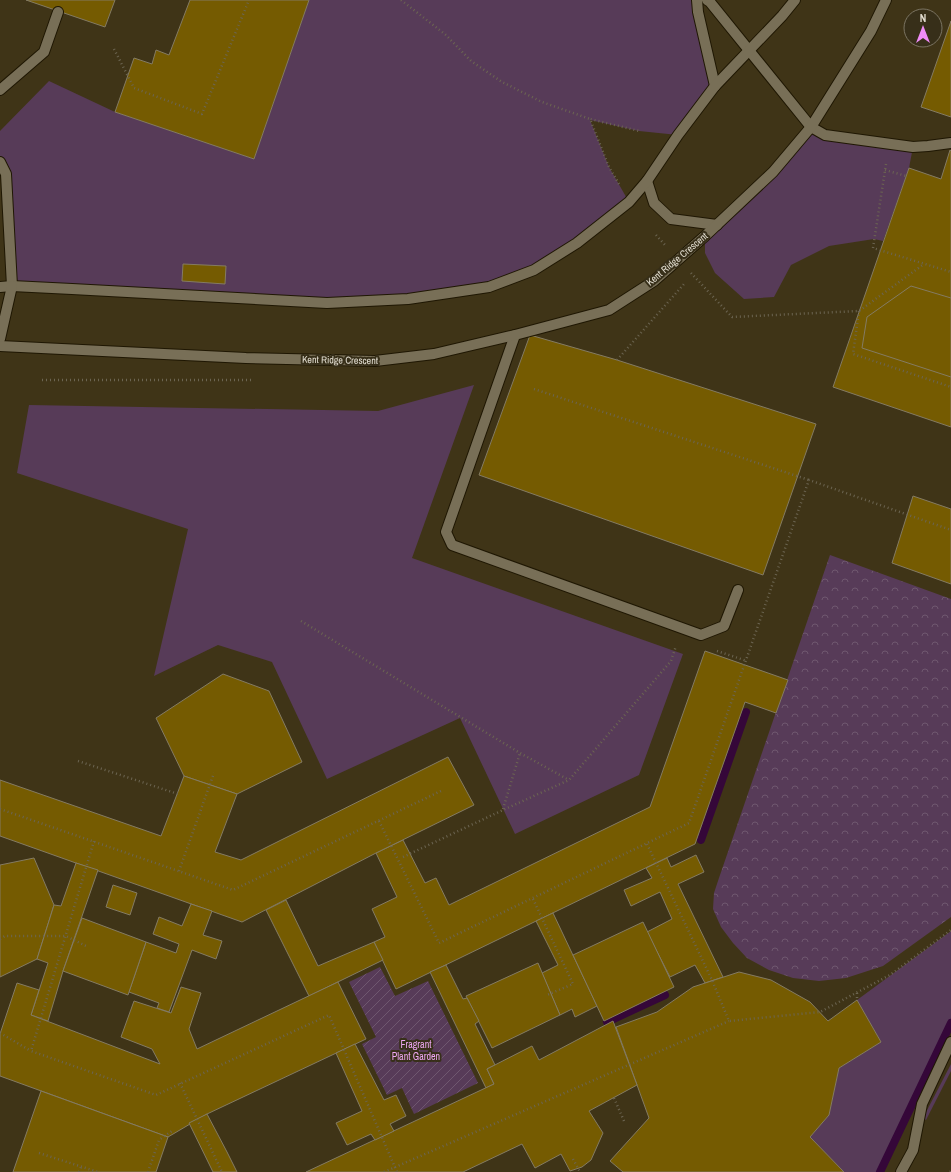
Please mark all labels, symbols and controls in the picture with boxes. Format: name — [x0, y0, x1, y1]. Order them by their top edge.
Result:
north arrow — [903, 8, 943, 48]
text: N — [920, 11, 926, 25]
street label: Kent Ridge Crescent — [644, 229, 711, 288]
street label: Kent Ridge Crescent — [302, 353, 379, 367]
park label: Fragrant Plant Garden — [392, 1038, 440, 1063]

